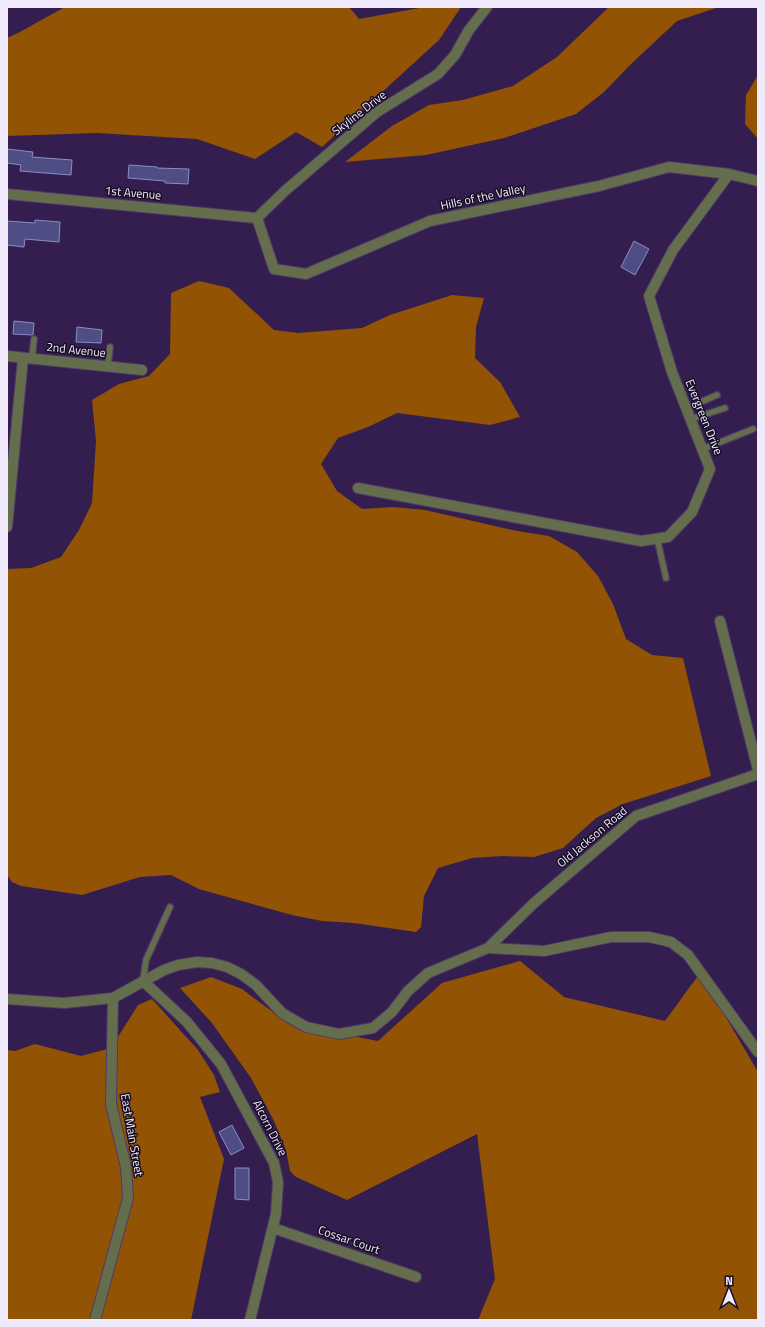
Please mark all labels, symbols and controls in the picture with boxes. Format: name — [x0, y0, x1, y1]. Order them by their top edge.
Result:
street label: Skyline Drive — [327, 85, 390, 140]
street label: Hills of the Valley — [438, 178, 528, 215]
street label: 1st Avenue — [104, 181, 162, 204]
street label: 2nd Avenue — [45, 337, 107, 362]
street label: Evergreen Drive — [681, 376, 728, 457]
street label: Old Jackson Road — [552, 801, 631, 872]
street label: East Main Street — [116, 1092, 149, 1179]
street label: Alcorn Drive — [248, 1096, 293, 1159]
street label: Cossar Court — [316, 1220, 383, 1259]
north arrow — [709, 1271, 749, 1311]
text: N — [725, 1273, 733, 1289]

